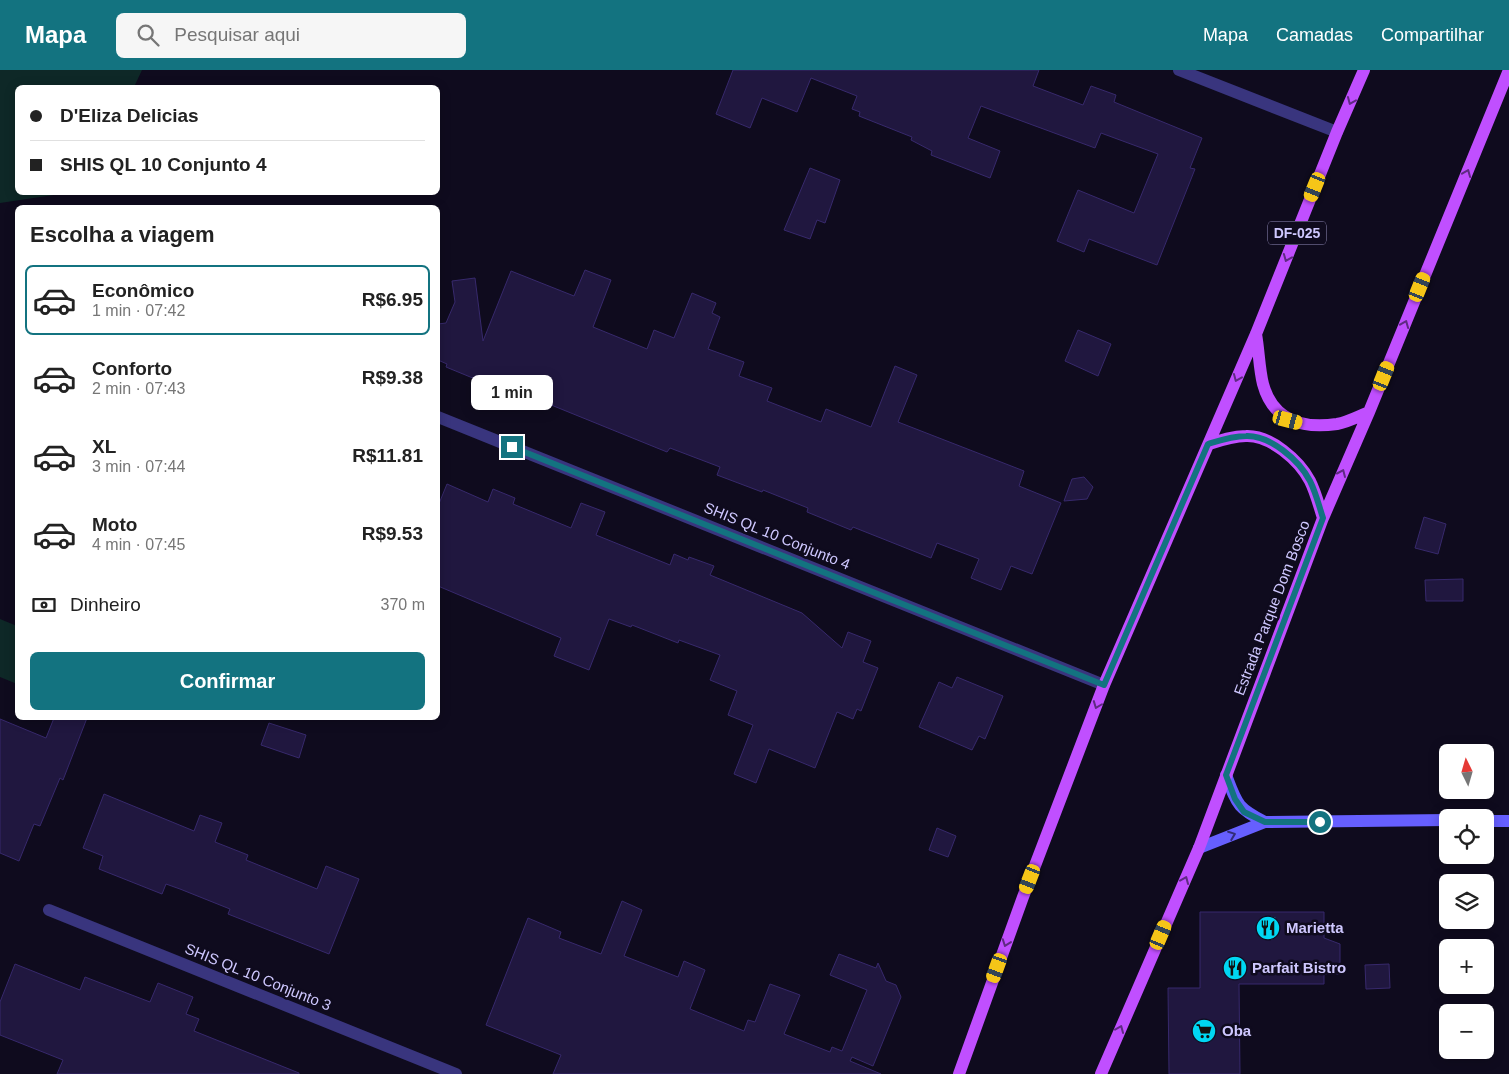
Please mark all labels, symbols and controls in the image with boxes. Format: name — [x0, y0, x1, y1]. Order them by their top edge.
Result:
search box — [116, 13, 466, 58]
text: Mapa — [25, 21, 86, 48]
icon: search — [134, 21, 162, 49]
text: Pesquisar aqui — [174, 24, 300, 45]
text: Mapa — [1203, 25, 1248, 45]
text: Camadas — [1276, 25, 1353, 45]
text: Compartilhar — [1381, 25, 1484, 45]
one-way arrow — [1346, 96, 1357, 105]
text: D'Eliza Delicias — [60, 105, 199, 126]
text: SHIS QL 10 Conjunto 4 — [60, 154, 267, 175]
one-way arrow — [1461, 169, 1471, 178]
car — [1302, 170, 1327, 204]
text: Escolha a viagem — [30, 222, 215, 247]
road number: DF-025 — [1268, 222, 1326, 244]
one-way arrow — [1282, 254, 1292, 262]
car — [1407, 270, 1432, 304]
icon: car — [32, 278, 77, 323]
text: Econômico — [92, 280, 194, 301]
text: R$6.95 — [362, 289, 423, 310]
text: 1 min · 07:42 — [92, 302, 185, 319]
one-way arrow — [1400, 320, 1410, 328]
icon: car — [32, 356, 77, 401]
text: Conforto — [92, 358, 172, 379]
car — [1371, 359, 1396, 393]
text: R$9.38 — [362, 367, 423, 388]
one-way arrow — [1233, 373, 1244, 382]
callout: 1 min — [471, 374, 553, 410]
text: 2 min · 07:43 — [92, 380, 185, 397]
text: 1 min — [491, 384, 533, 401]
car — [1271, 409, 1304, 431]
icon: car — [32, 434, 77, 479]
text: XL — [92, 436, 116, 457]
route end — [501, 436, 523, 458]
text: R$11.81 — [352, 445, 423, 466]
text: 3 min · 07:44 — [92, 458, 185, 475]
one-way arrow — [1336, 469, 1347, 478]
street label: SHIS QL 10 Conjunto 4 — [702, 498, 853, 573]
icon: car — [32, 512, 77, 557]
text: Moto — [92, 514, 137, 535]
street label: Estrada Parque Dom Bosco — [1230, 518, 1313, 698]
text: R$9.53 — [362, 523, 423, 544]
text: 4 min · 07:45 — [92, 536, 185, 553]
icon: cash — [30, 591, 58, 619]
text: Dinheiro — [70, 594, 141, 615]
text: 370 m — [381, 596, 425, 613]
button: Confirmar — [30, 652, 425, 710]
one-way arrow — [1093, 700, 1103, 708]
north arrow — [1439, 744, 1494, 799]
map controls — [1439, 744, 1494, 1059]
button: locate — [1439, 809, 1494, 864]
route start — [1309, 811, 1331, 833]
one-way arrow — [1227, 831, 1236, 841]
car — [1017, 862, 1042, 896]
button: layers — [1439, 874, 1494, 929]
one-way arrow — [1178, 876, 1189, 885]
restaurant icon: Marietta — [1255, 915, 1281, 941]
car — [1148, 918, 1173, 952]
place label: Marietta — [1286, 919, 1344, 936]
one-way arrow — [1002, 938, 1012, 947]
street label: SHIS QL 10 Conjunto 3 — [183, 939, 334, 1014]
button: + — [1439, 939, 1494, 994]
car — [984, 951, 1009, 985]
restaurant icon: Parfait Bistro — [1222, 955, 1248, 981]
place label: Parfait Bistro — [1252, 959, 1346, 976]
button: − — [1439, 1004, 1494, 1059]
supermarket icon: Oba — [1191, 1018, 1217, 1044]
place label: Oba — [1222, 1022, 1252, 1039]
one-way arrow — [1114, 1025, 1125, 1034]

